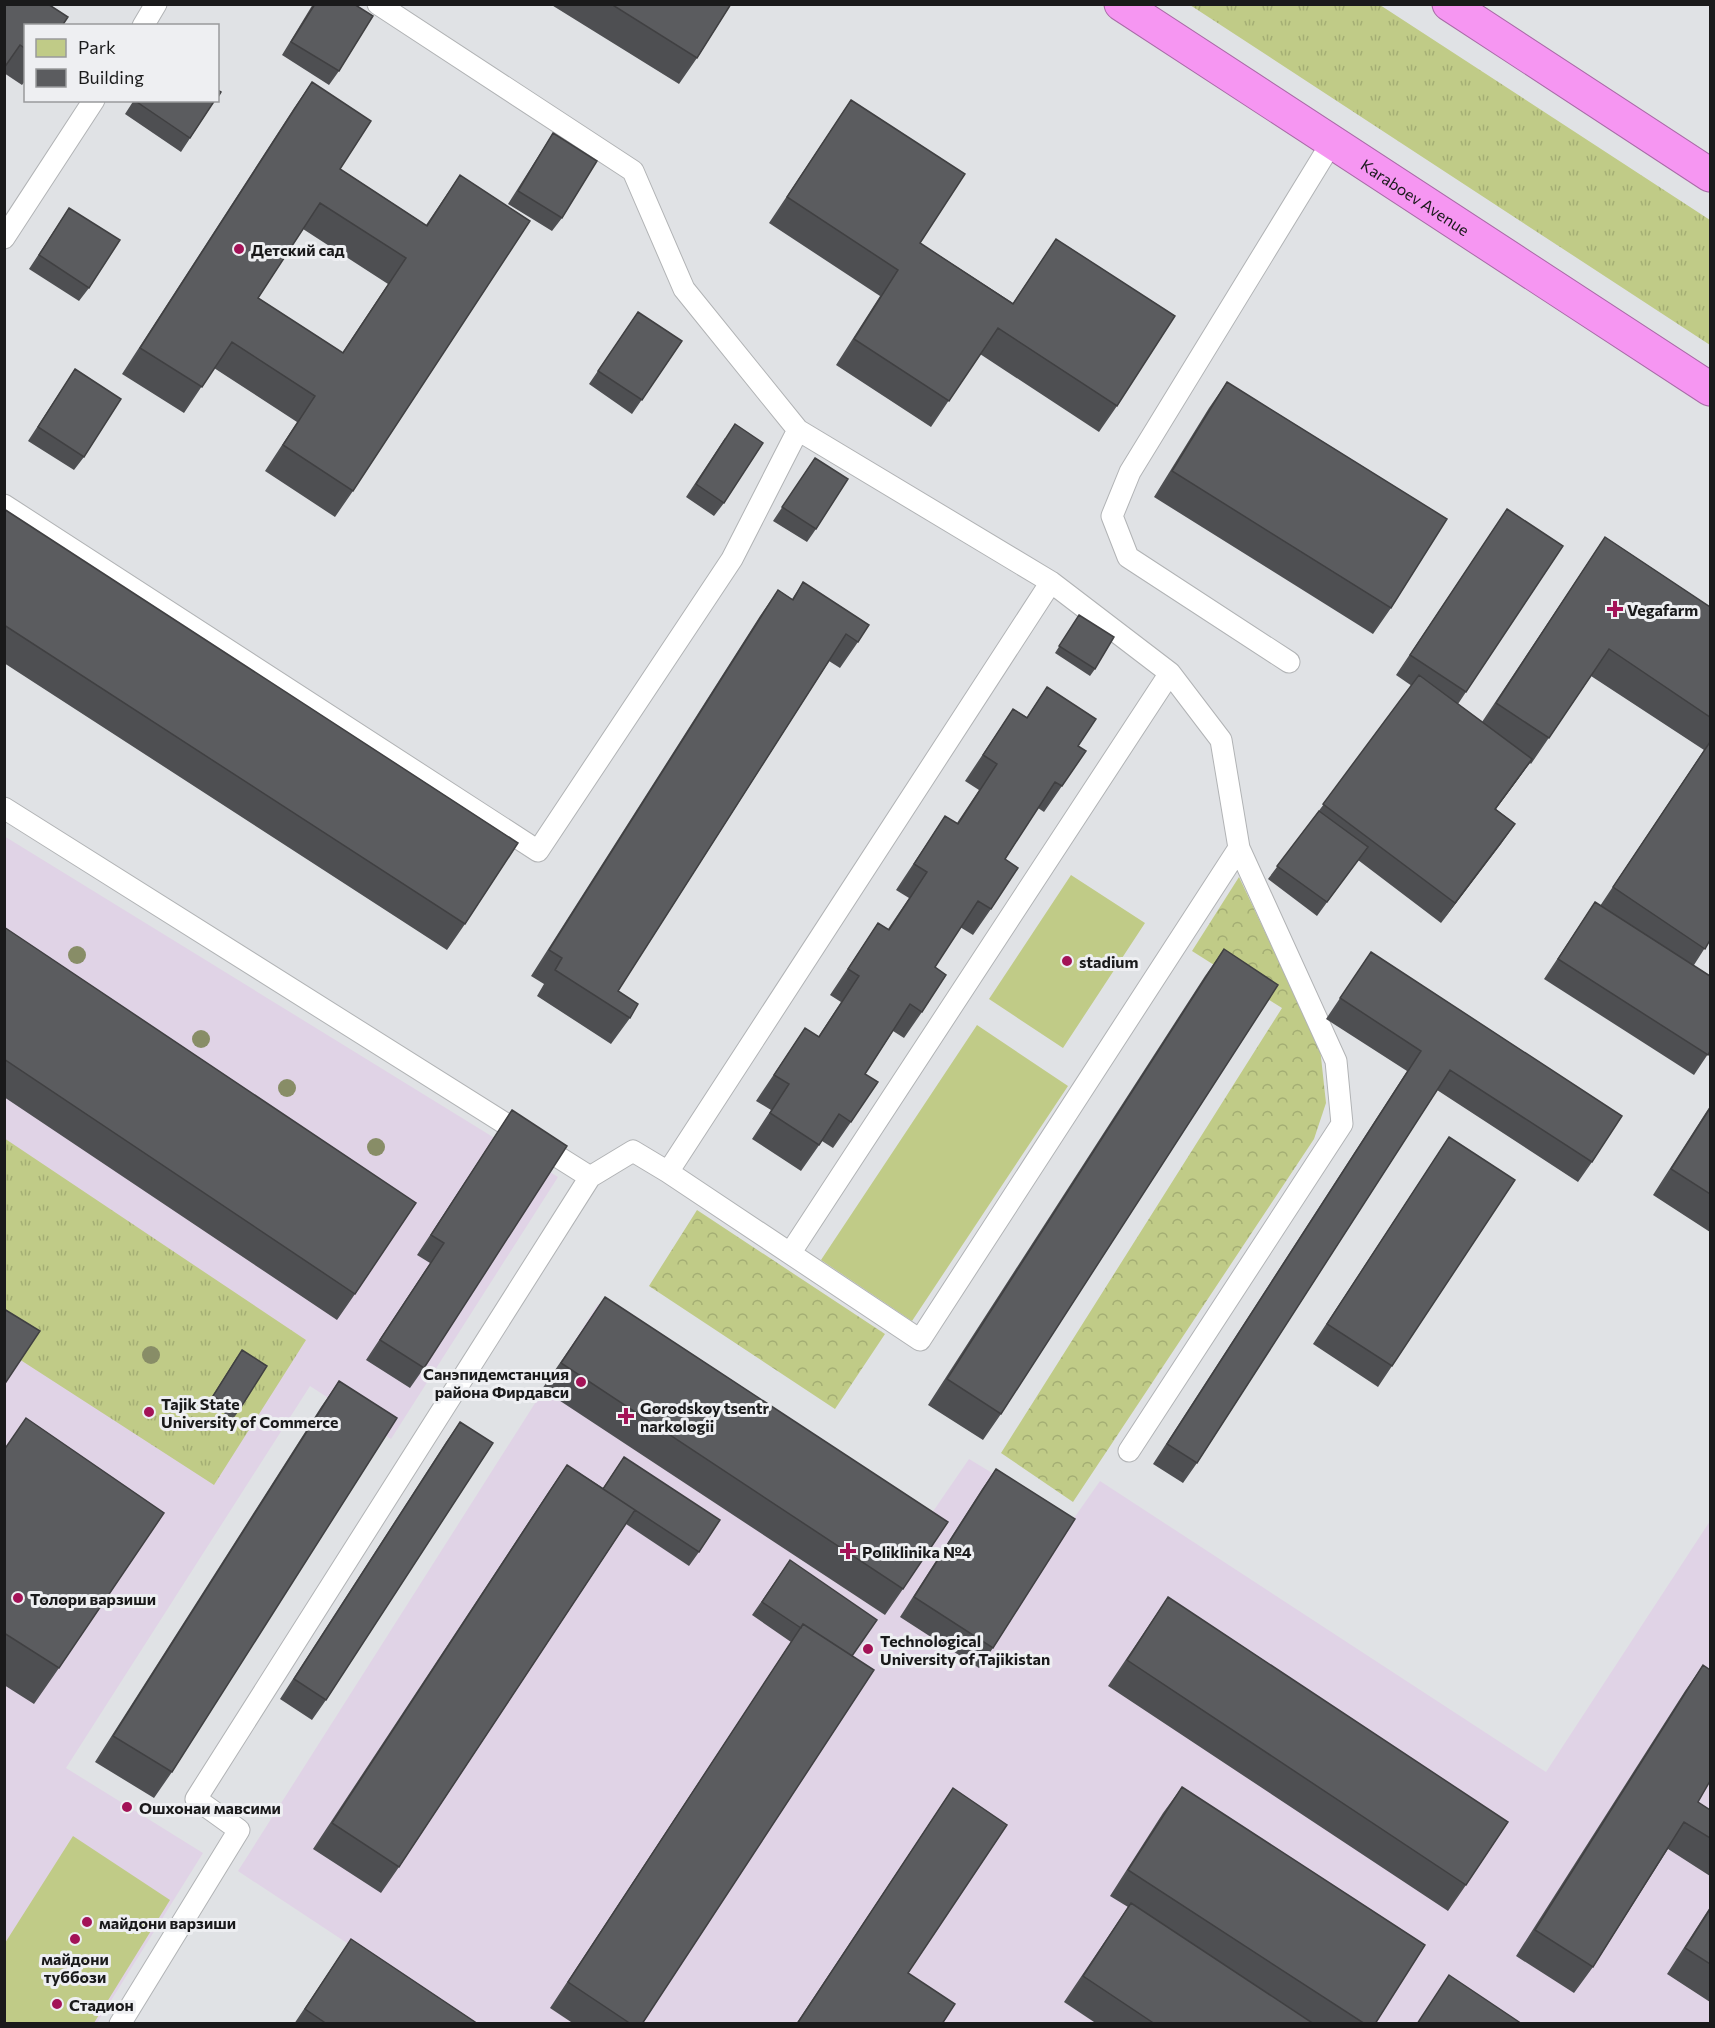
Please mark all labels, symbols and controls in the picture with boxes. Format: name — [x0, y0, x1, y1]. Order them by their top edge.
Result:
legend — [24, 24, 219, 102]
text: Park — [78, 36, 116, 58]
text: Building — [78, 66, 144, 88]
street label: Karaboev Avenue — [1358, 154, 1473, 239]
place label: Детский сад — [251, 240, 345, 259]
marker: Детский сад — [232, 242, 246, 256]
place label: Vegafarm — [1627, 600, 1698, 619]
marker: Vegafarm — [1608, 602, 1622, 616]
place label: stadium — [1079, 952, 1138, 971]
marker: stadium — [1060, 954, 1074, 968]
place label: Санэпидемстанция района Фирдавси — [423, 1364, 569, 1401]
marker: Санэпидемстанция района Фирдавси — [574, 1375, 588, 1389]
place label: Tajik State University of Commerce — [161, 1394, 339, 1431]
place label: Gorodskoy tsentr narkologii — [640, 1398, 769, 1435]
marker: Tajik State University of Commerce — [142, 1405, 156, 1419]
marker: Gorodskoy tsentr narkologii — [617, 1407, 635, 1425]
marker: Poliklinika №4 — [839, 1542, 857, 1560]
place label: Poliklinika №4 — [862, 1542, 972, 1561]
place label: Толори варзиши — [30, 1589, 156, 1608]
marker: Толори варзиши — [11, 1591, 25, 1605]
place label: Technological University of Tajikistan — [880, 1631, 1050, 1668]
marker: Technological University of Tajikistan — [861, 1642, 875, 1656]
place label: Ошхонаи мавсими — [139, 1798, 281, 1817]
marker: Ошхонаи мавсими — [120, 1800, 134, 1814]
place label: майдони варзиши — [99, 1913, 236, 1932]
marker: майдони варзиши — [80, 1915, 94, 1929]
marker: майдони туббози — [68, 1932, 82, 1946]
place label: майдони туббози — [41, 1949, 109, 1986]
place label: Стадион — [69, 1995, 134, 2014]
marker: Стадион — [50, 1997, 64, 2011]

